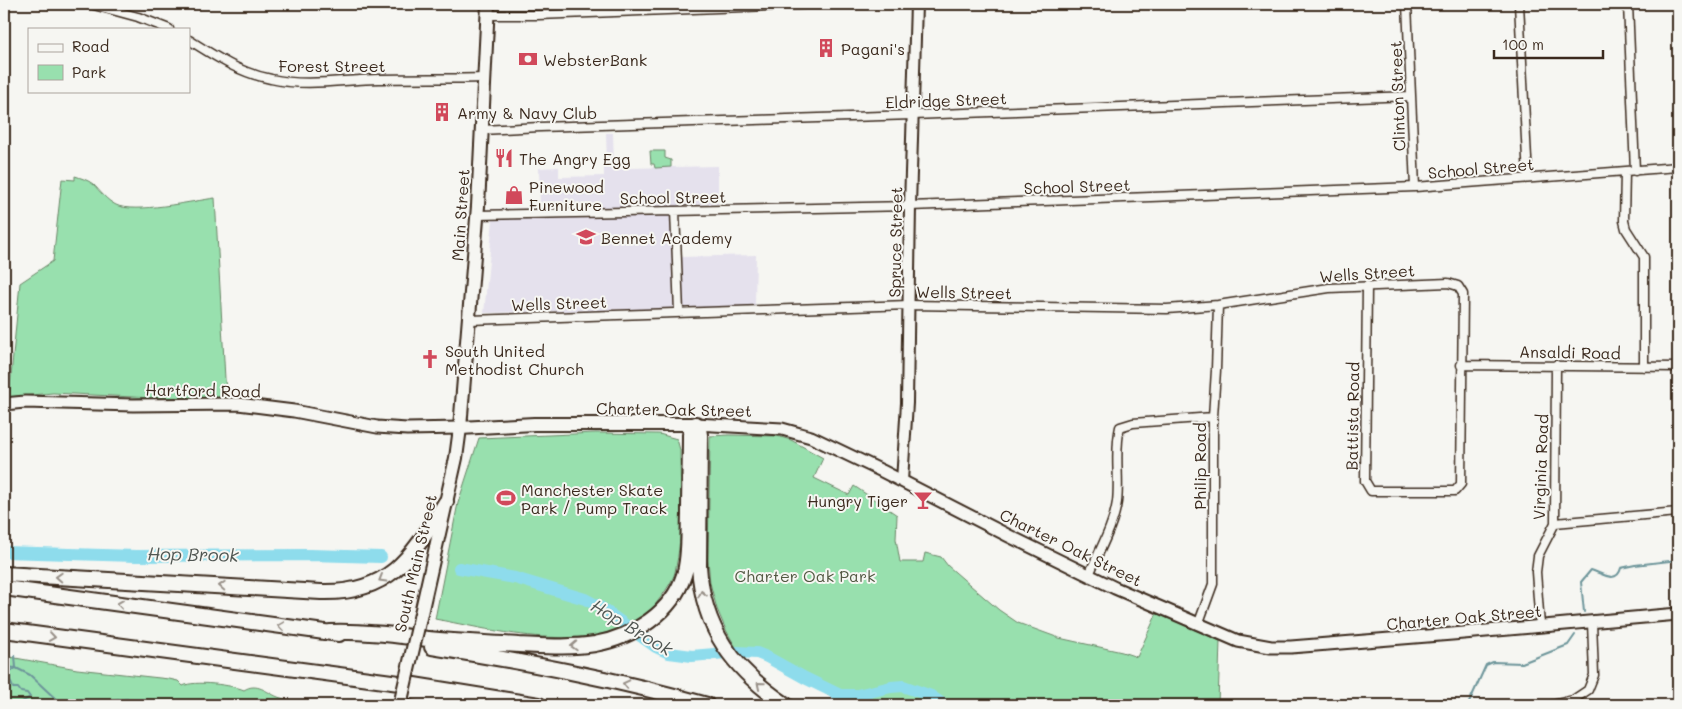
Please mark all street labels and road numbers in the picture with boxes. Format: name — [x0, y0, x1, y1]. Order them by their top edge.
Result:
street label: Clinton Street — [1385, 40, 1409, 152]
street label: Forest Street — [278, 55, 386, 76]
street label: Eldridge Street — [885, 87, 1007, 113]
street label: School Street — [1427, 153, 1535, 183]
street label: Main Street — [446, 168, 474, 262]
street label: School Street — [1023, 174, 1131, 198]
street label: School Street — [620, 186, 726, 208]
street label: Spruce Street — [884, 186, 906, 298]
street label: Wells Street — [1318, 259, 1416, 287]
street label: Wells Street — [916, 281, 1012, 303]
street label: Wells Street — [511, 291, 607, 315]
street label: Ansaldi Road — [1519, 341, 1621, 363]
street label: Battista Road — [1341, 362, 1363, 470]
street label: Hartford Road — [145, 378, 261, 402]
street label: Charter Oak Street — [596, 397, 752, 421]
street label: Virginia Road — [1528, 414, 1552, 520]
street label: Philip Road — [1189, 422, 1210, 510]
street label: South Main Street — [389, 492, 441, 634]
street label: Charter Oak Street — [996, 503, 1146, 591]
street label: Charter Oak Street — [1386, 600, 1542, 634]

